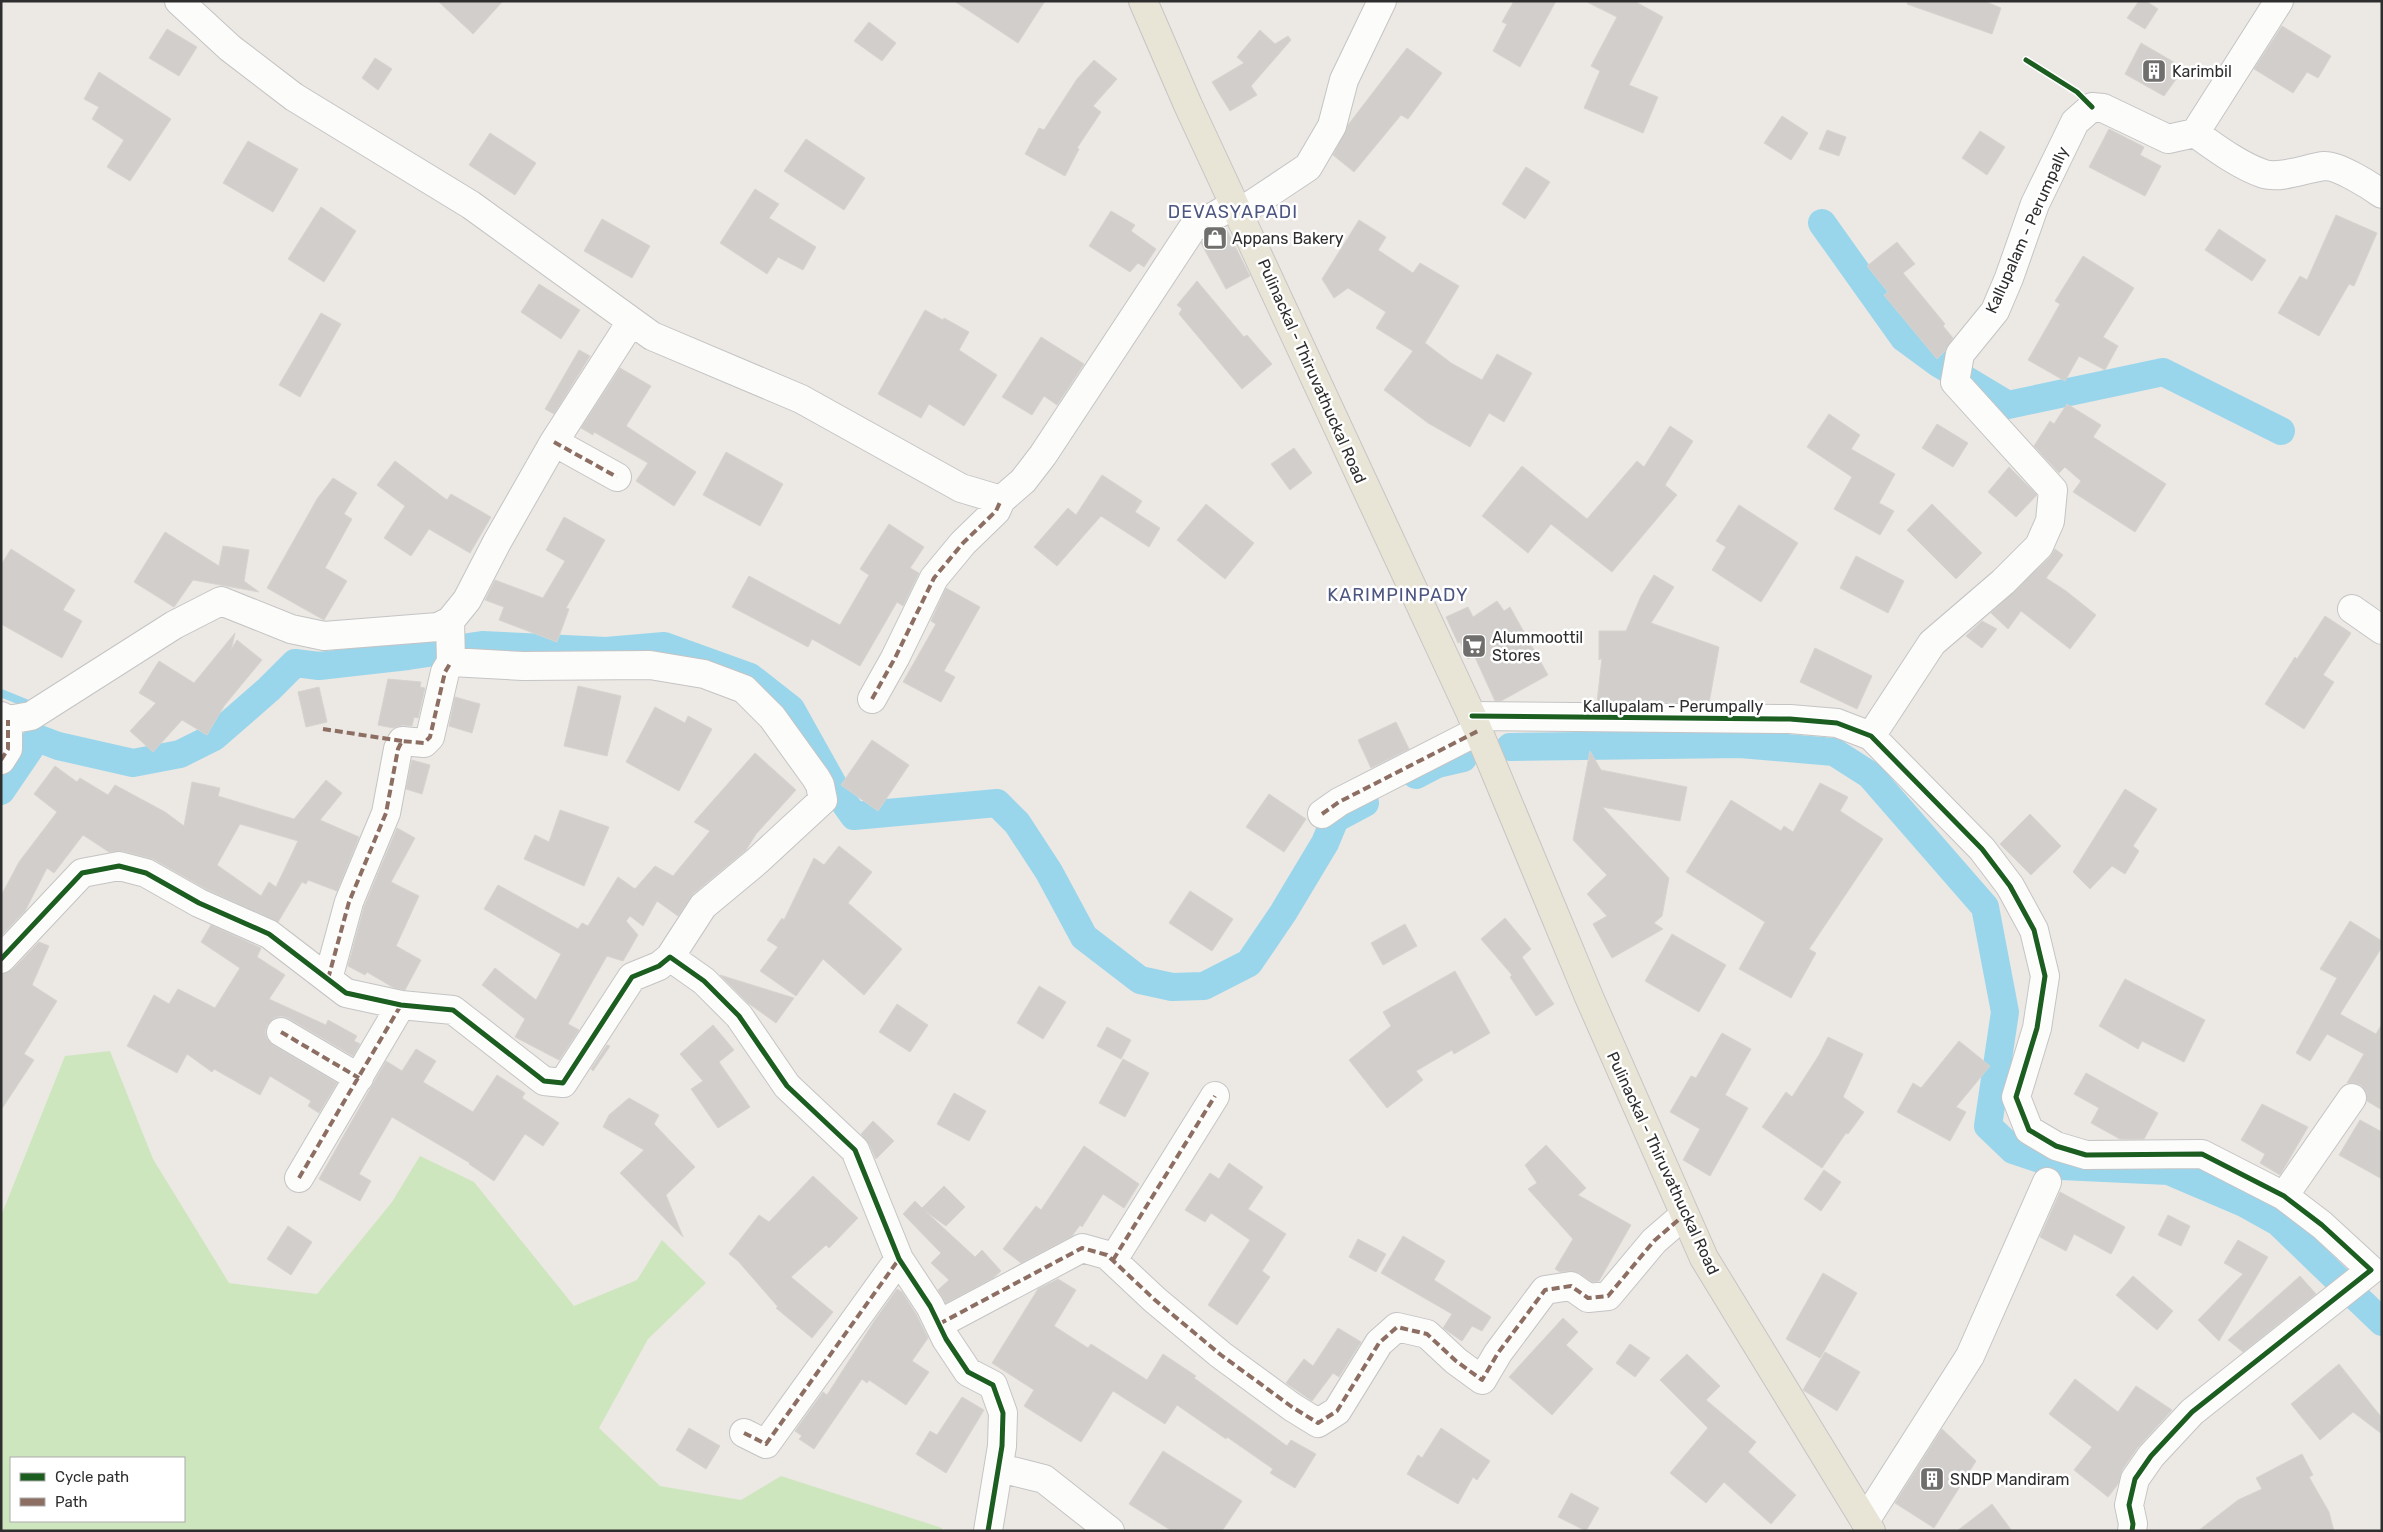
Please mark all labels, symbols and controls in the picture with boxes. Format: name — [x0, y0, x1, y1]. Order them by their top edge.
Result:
building icon: Karimbil — [2141, 58, 2167, 84]
place label: Karimbil — [2172, 62, 2232, 81]
street label: Kallupalam - Perumpally — [1982, 143, 2072, 316]
district label: DEVASYAPADI — [1168, 201, 1298, 223]
shop icon: Appans Bakery — [1202, 225, 1228, 251]
place label: Appans Bakery — [1232, 229, 1344, 248]
street label: Pulinackal - Thiruvathuckal Road — [1254, 256, 1370, 486]
district label: KARIMPINPADY — [1327, 584, 1469, 606]
place label: Alummoottil Stores — [1492, 628, 1583, 665]
supermarket icon: Alummoottil Stores — [1461, 633, 1487, 659]
street label: Kallupalam - Perumpally — [1583, 697, 1763, 716]
street label: Pulinackal - Thiruvathuckal Road — [1603, 1049, 1723, 1277]
legend — [10, 1457, 185, 1522]
building icon: SNDP Mandiram — [1919, 1466, 1945, 1492]
text: Cycle path — [55, 1468, 129, 1486]
place label: SNDP Mandiram — [1950, 1470, 2070, 1489]
text: Path — [55, 1493, 88, 1511]

